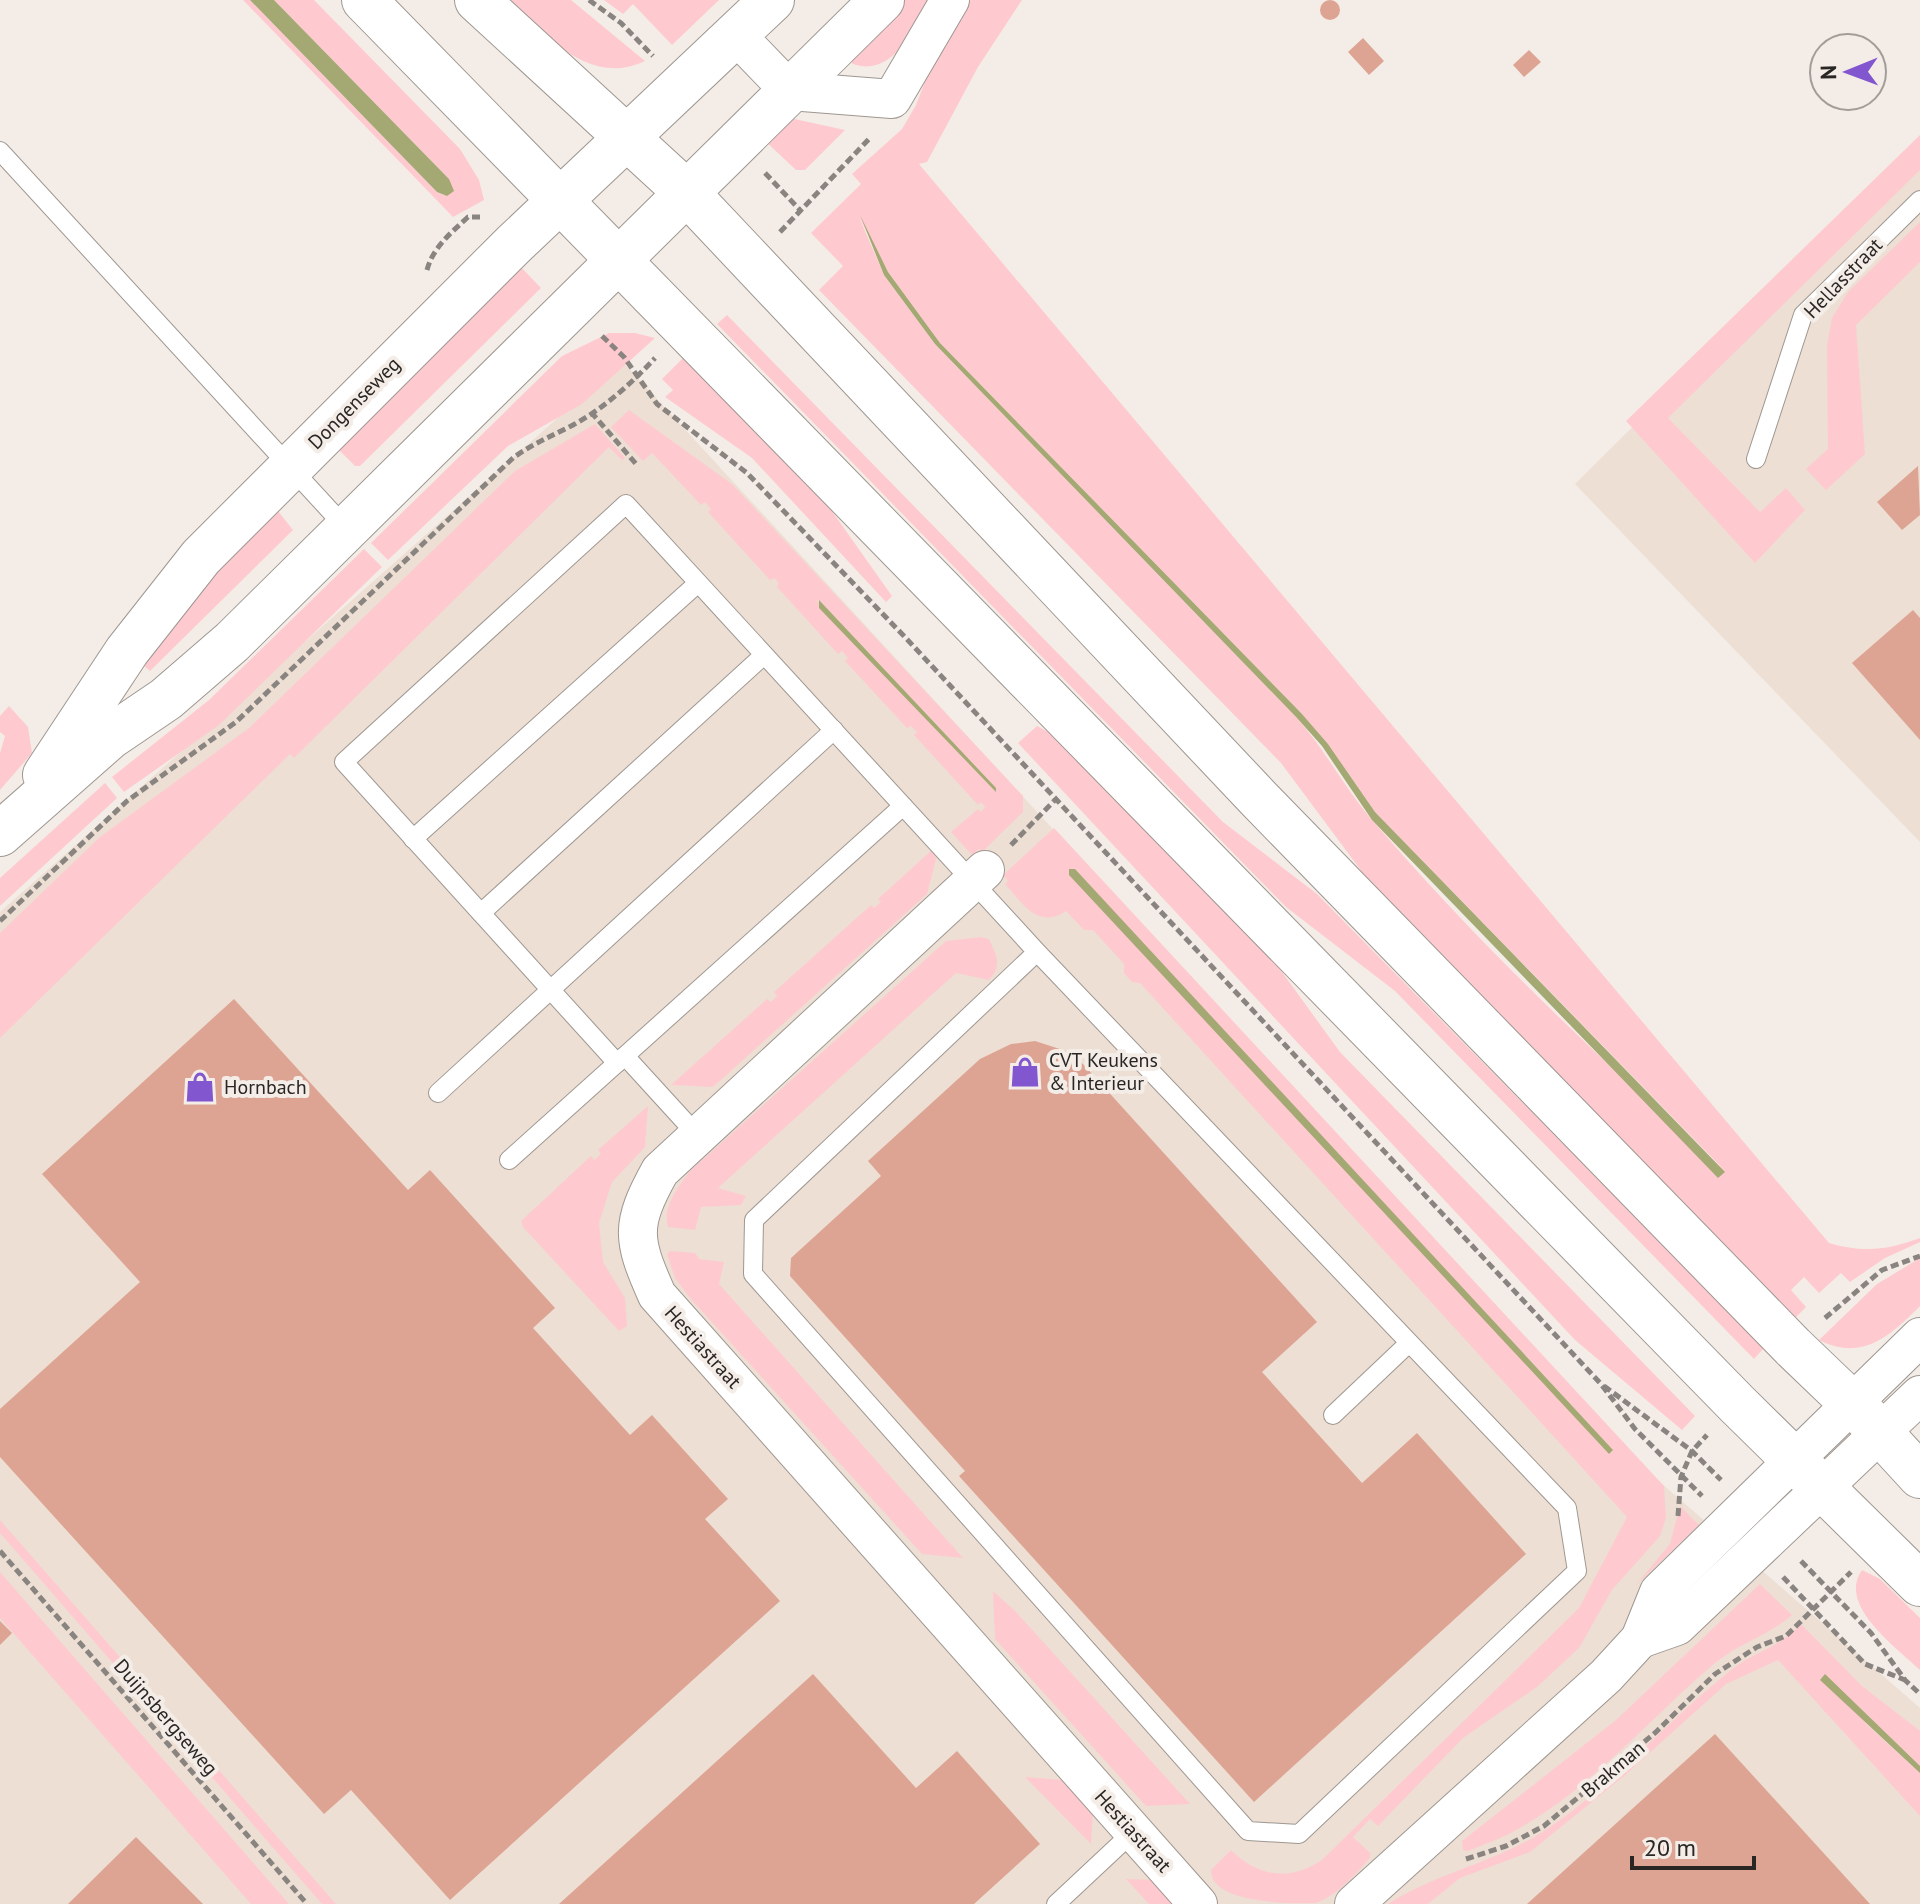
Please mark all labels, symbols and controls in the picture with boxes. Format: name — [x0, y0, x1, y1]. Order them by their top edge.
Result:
north arrow — [1808, 32, 1888, 112]
text: N — [1814, 65, 1842, 80]
street label: Hellasstraat — [1798, 232, 1888, 324]
street label: Dongenseweg — [302, 351, 406, 455]
place label: CVT Keukens & Interieur — [1049, 1047, 1158, 1096]
shop icon: CVT Keukens & Interieur — [1008, 1055, 1042, 1089]
shop icon: Hornbach — [183, 1070, 217, 1104]
place label: Hornbach — [224, 1074, 307, 1100]
street label: Hestiastraat — [659, 1300, 747, 1394]
street label: Duijnsbergseweg — [108, 1653, 224, 1781]
street label: Brakman — [1576, 1735, 1650, 1803]
street label: Hestiastraat — [1089, 1784, 1177, 1878]
scale bar — [1632, 1820, 1754, 1870]
text: 20 m — [1644, 1832, 1696, 1863]

